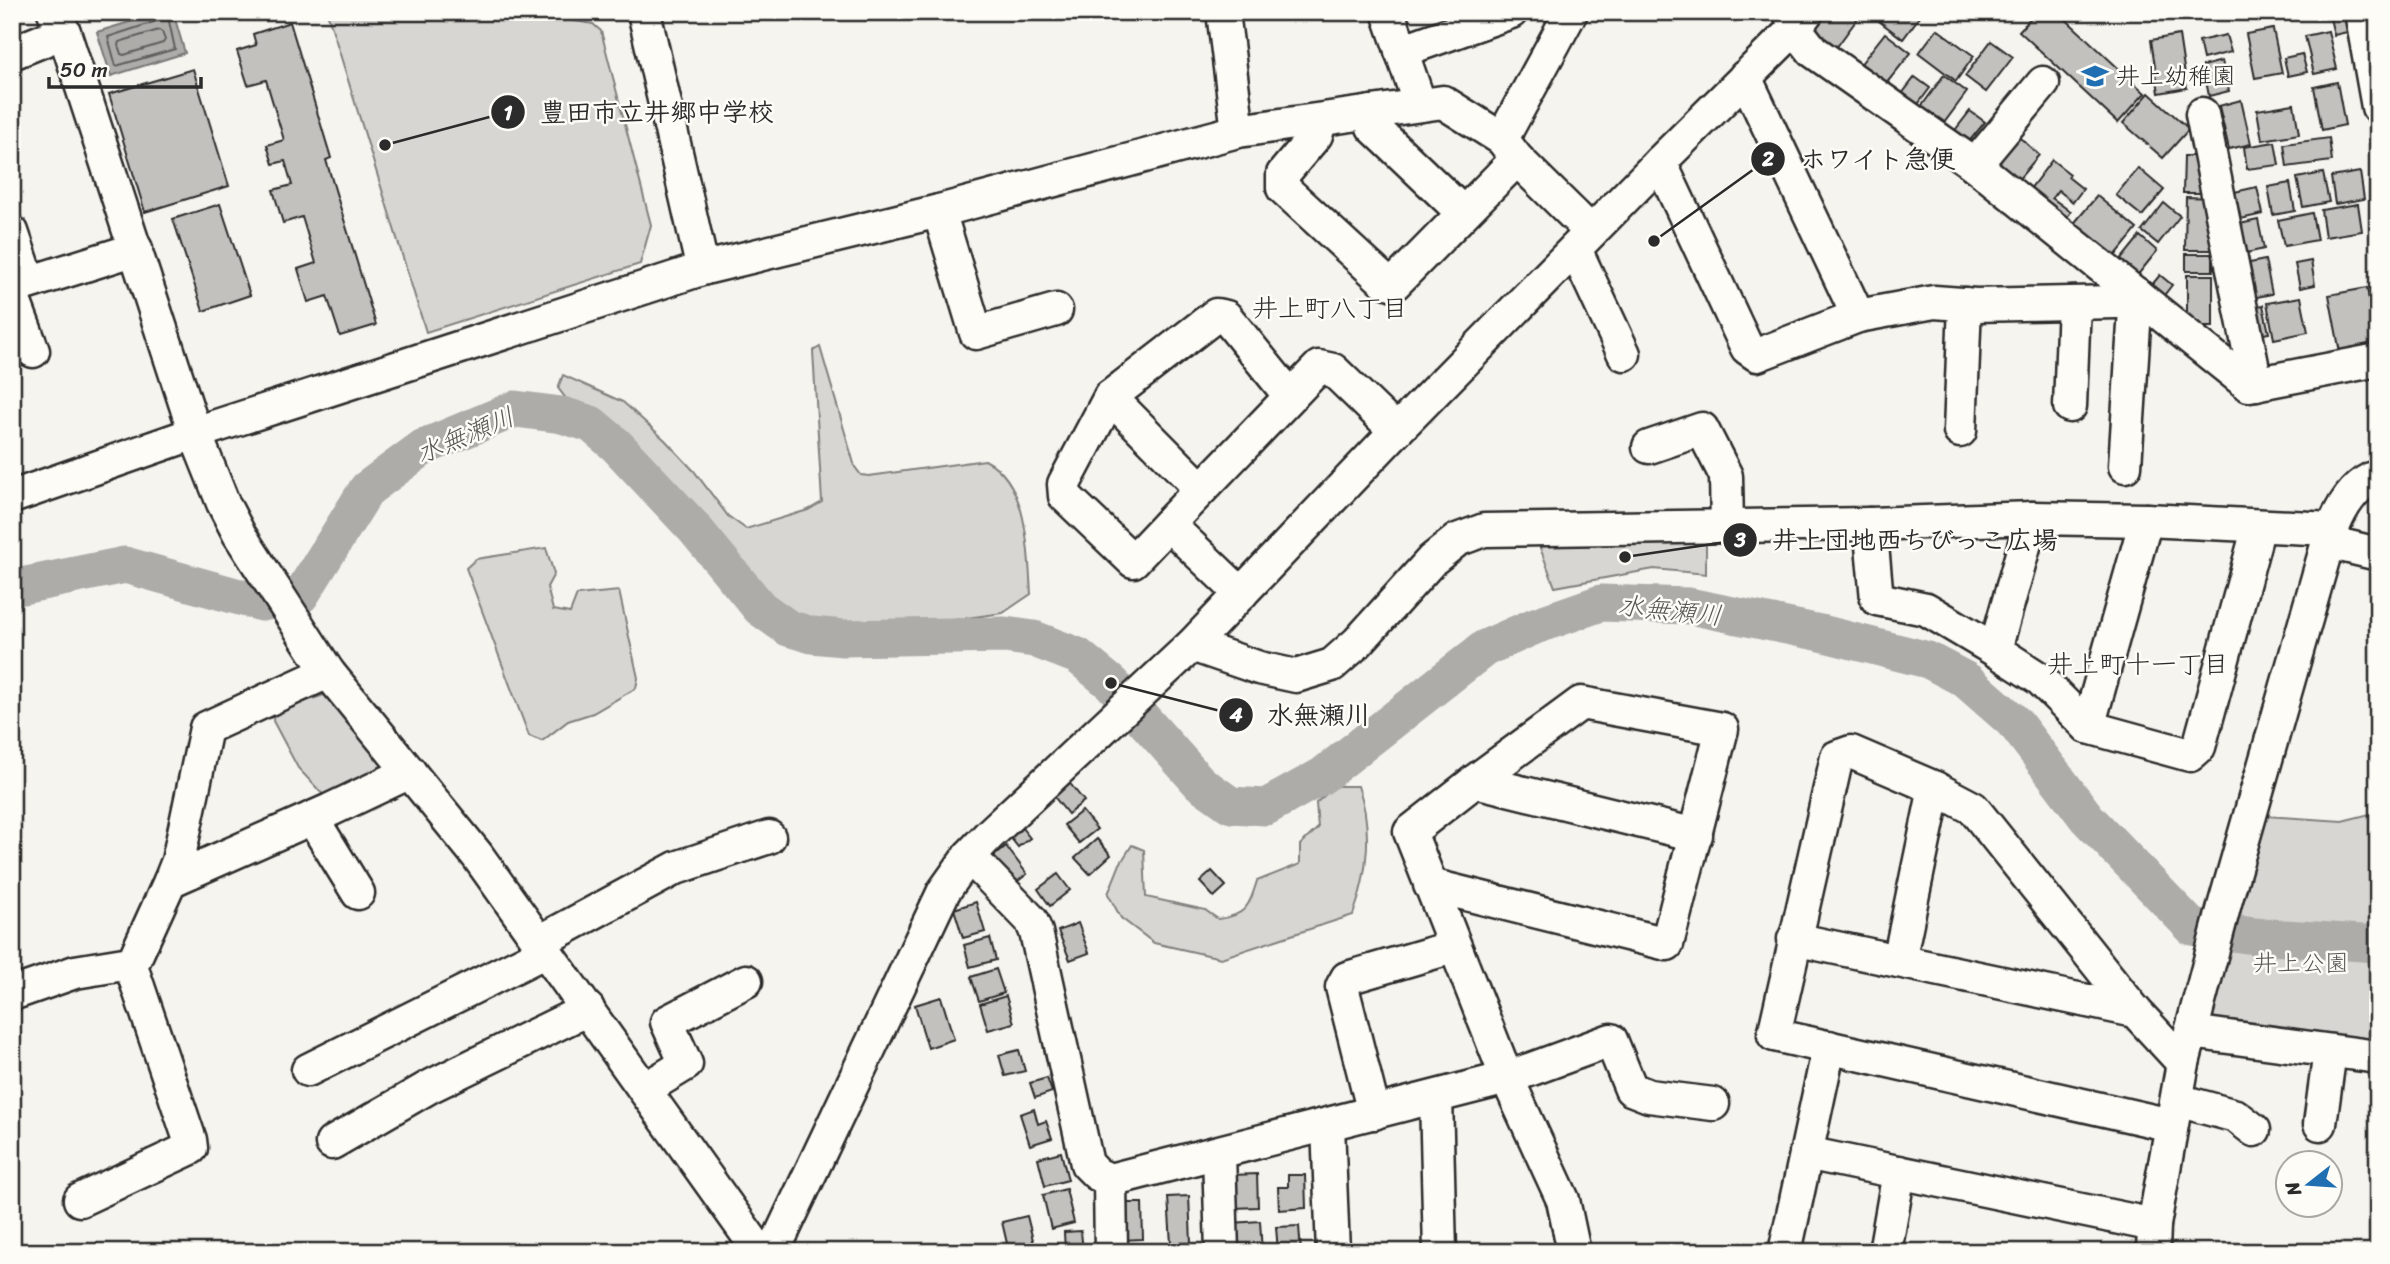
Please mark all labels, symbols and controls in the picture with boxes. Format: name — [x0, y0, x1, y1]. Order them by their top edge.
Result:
scale bar — [49, 46, 201, 90]
text: 50 m — [60, 51, 108, 89]
place label: 井上幼稚園 — [2116, 55, 2236, 97]
school or university icon: 井上幼稚園 — [2080, 61, 2110, 91]
callout: 豊田市立井郷中学校 — [491, 89, 788, 136]
text: 豊田市立井郷中学校 — [540, 89, 774, 135]
text: 1 — [503, 94, 513, 132]
callout: ホワイト急便 — [1751, 135, 1970, 182]
text: ホワイト急便 — [1800, 136, 1956, 182]
text: 2 — [1761, 140, 1774, 178]
district label: 井上町八丁目 — [1252, 285, 1408, 331]
water label: 水無瀬川 — [408, 394, 522, 476]
callout: 井上団地西ちびっこ広場 — [1723, 517, 2072, 564]
text: 井上団地西ちびっこ広場 — [1772, 517, 2058, 563]
text: 3 — [1733, 521, 1746, 559]
water label: 水無瀬川 — [1616, 582, 1724, 638]
district label: 井上町十一丁目 — [2047, 641, 2229, 687]
callout: 水無瀬川 — [1218, 691, 1385, 738]
text: 水無瀬川 — [1267, 692, 1371, 738]
text: 4 — [1228, 696, 1243, 734]
park label: 井上公園 — [2253, 942, 2349, 984]
north arrow — [2274, 1148, 2344, 1218]
text: N — [2275, 1177, 2311, 1201]

